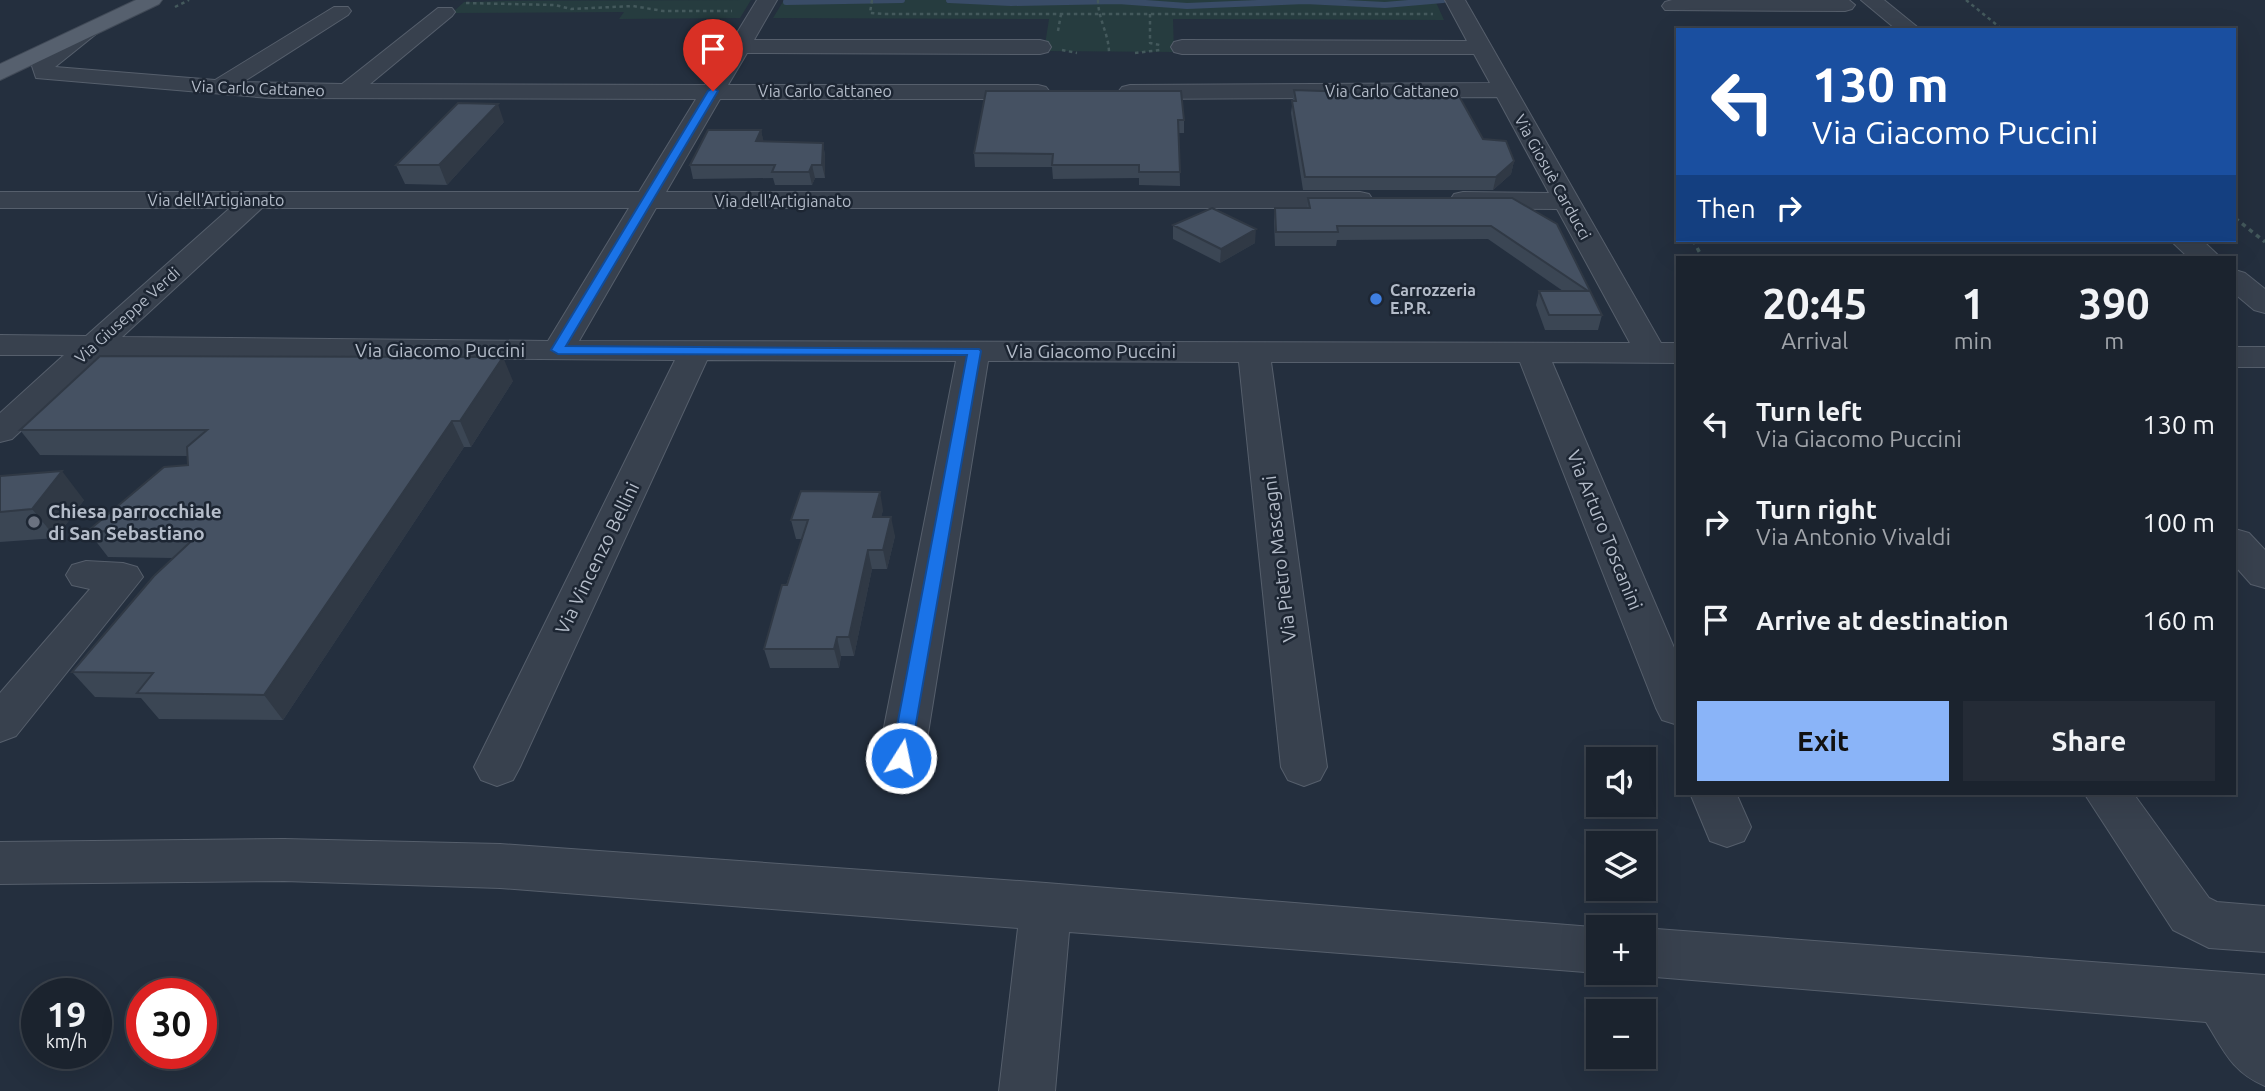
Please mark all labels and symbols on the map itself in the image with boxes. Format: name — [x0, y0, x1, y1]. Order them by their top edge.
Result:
pin — [683, 19, 743, 91]
street label: Via Carlo Cattaneo — [191, 77, 325, 99]
street label: Via Carlo Cattaneo — [758, 82, 892, 100]
street label: Via Carlo Cattaneo — [1325, 82, 1459, 100]
street label: Via Giosuè Carducci — [1511, 111, 1595, 243]
street label: Via dell'Artigianato — [148, 191, 284, 209]
street label: Via dell'Artigianato — [715, 192, 851, 210]
street label: Via Giuseppe Verdi — [71, 263, 183, 367]
place label: Carrozzeria E.P.R. — [1390, 281, 1476, 317]
marker: Carrozzeria E.P.R. — [1368, 291, 1384, 307]
street label: Via Giacomo Puccini — [355, 339, 525, 361]
street label: Via Giacomo Puccini — [1006, 340, 1176, 362]
street label: Via Arturo Toscanini — [1563, 447, 1647, 613]
street label: Via Pietro Mascagni — [1258, 475, 1300, 643]
street label: Via Vincenzo Bellini — [551, 478, 643, 638]
place label: Chiesa parrocchiale di San Sebastiano — [48, 500, 222, 544]
marker: Chiesa parrocchiale di San Sebastiano — [26, 514, 42, 530]
position arrow — [864, 721, 938, 795]
speed limit sign: 30 — [126, 978, 217, 1069]

